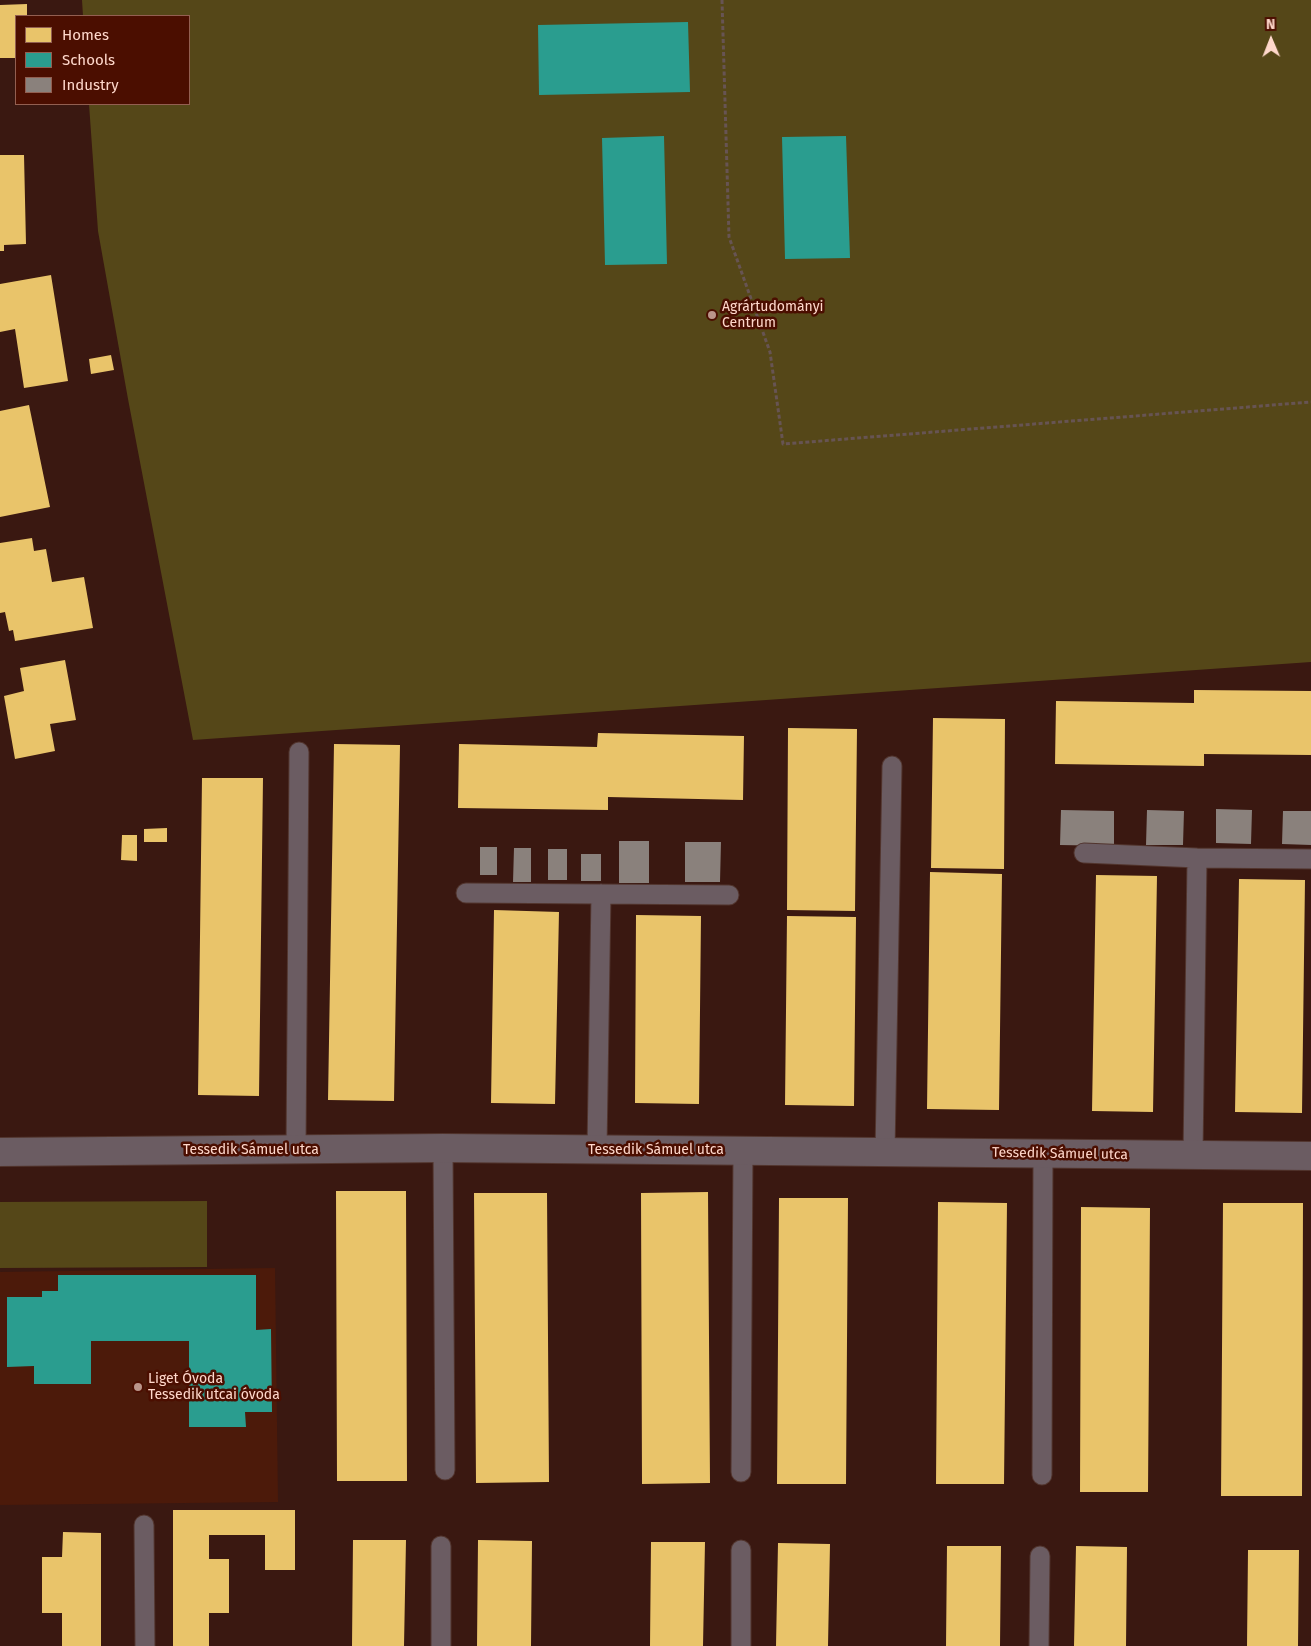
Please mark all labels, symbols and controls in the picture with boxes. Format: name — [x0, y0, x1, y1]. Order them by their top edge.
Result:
legend — [15, 15, 190, 105]
north arrow — [1246, 15, 1296, 65]
text: N — [1266, 16, 1276, 33]
text: Homes — [62, 26, 109, 44]
text: Schools — [62, 51, 115, 69]
text: Industry — [62, 76, 119, 94]
place label: Agrártudományi Centrum — [722, 299, 824, 332]
marker: Agrártudományi Centrum — [706, 309, 718, 321]
street label: Tessedik Sámuel utca — [183, 1142, 319, 1158]
street label: Tessedik Sámuel utca — [588, 1142, 724, 1158]
street label: Tessedik Sámuel utca — [992, 1144, 1128, 1164]
place label: Liget Óvoda Tessedik utcai óvoda — [148, 1371, 280, 1404]
marker: Liget Óvoda Tessedik utcai óvoda — [132, 1381, 144, 1393]

